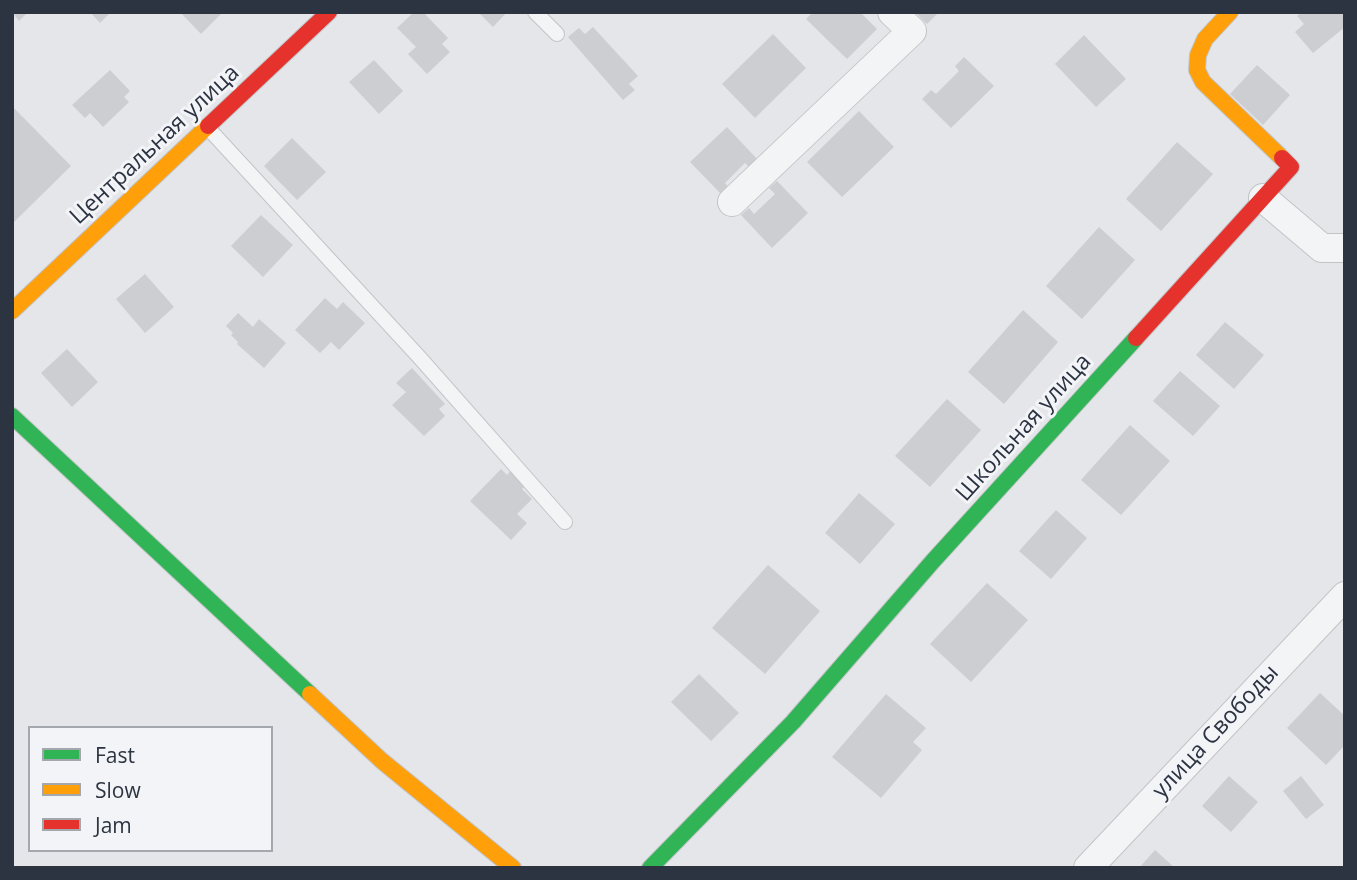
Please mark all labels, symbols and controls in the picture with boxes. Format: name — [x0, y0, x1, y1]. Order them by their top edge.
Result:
street label: Центральная улица — [65, 59, 245, 231]
street label: Школьная улица — [951, 349, 1097, 507]
street label: улица Свободы — [1147, 660, 1285, 804]
legend — [28, 726, 273, 852]
text: Fast — [95, 741, 135, 769]
text: Slow — [95, 776, 141, 804]
text: Jam — [95, 811, 132, 839]

